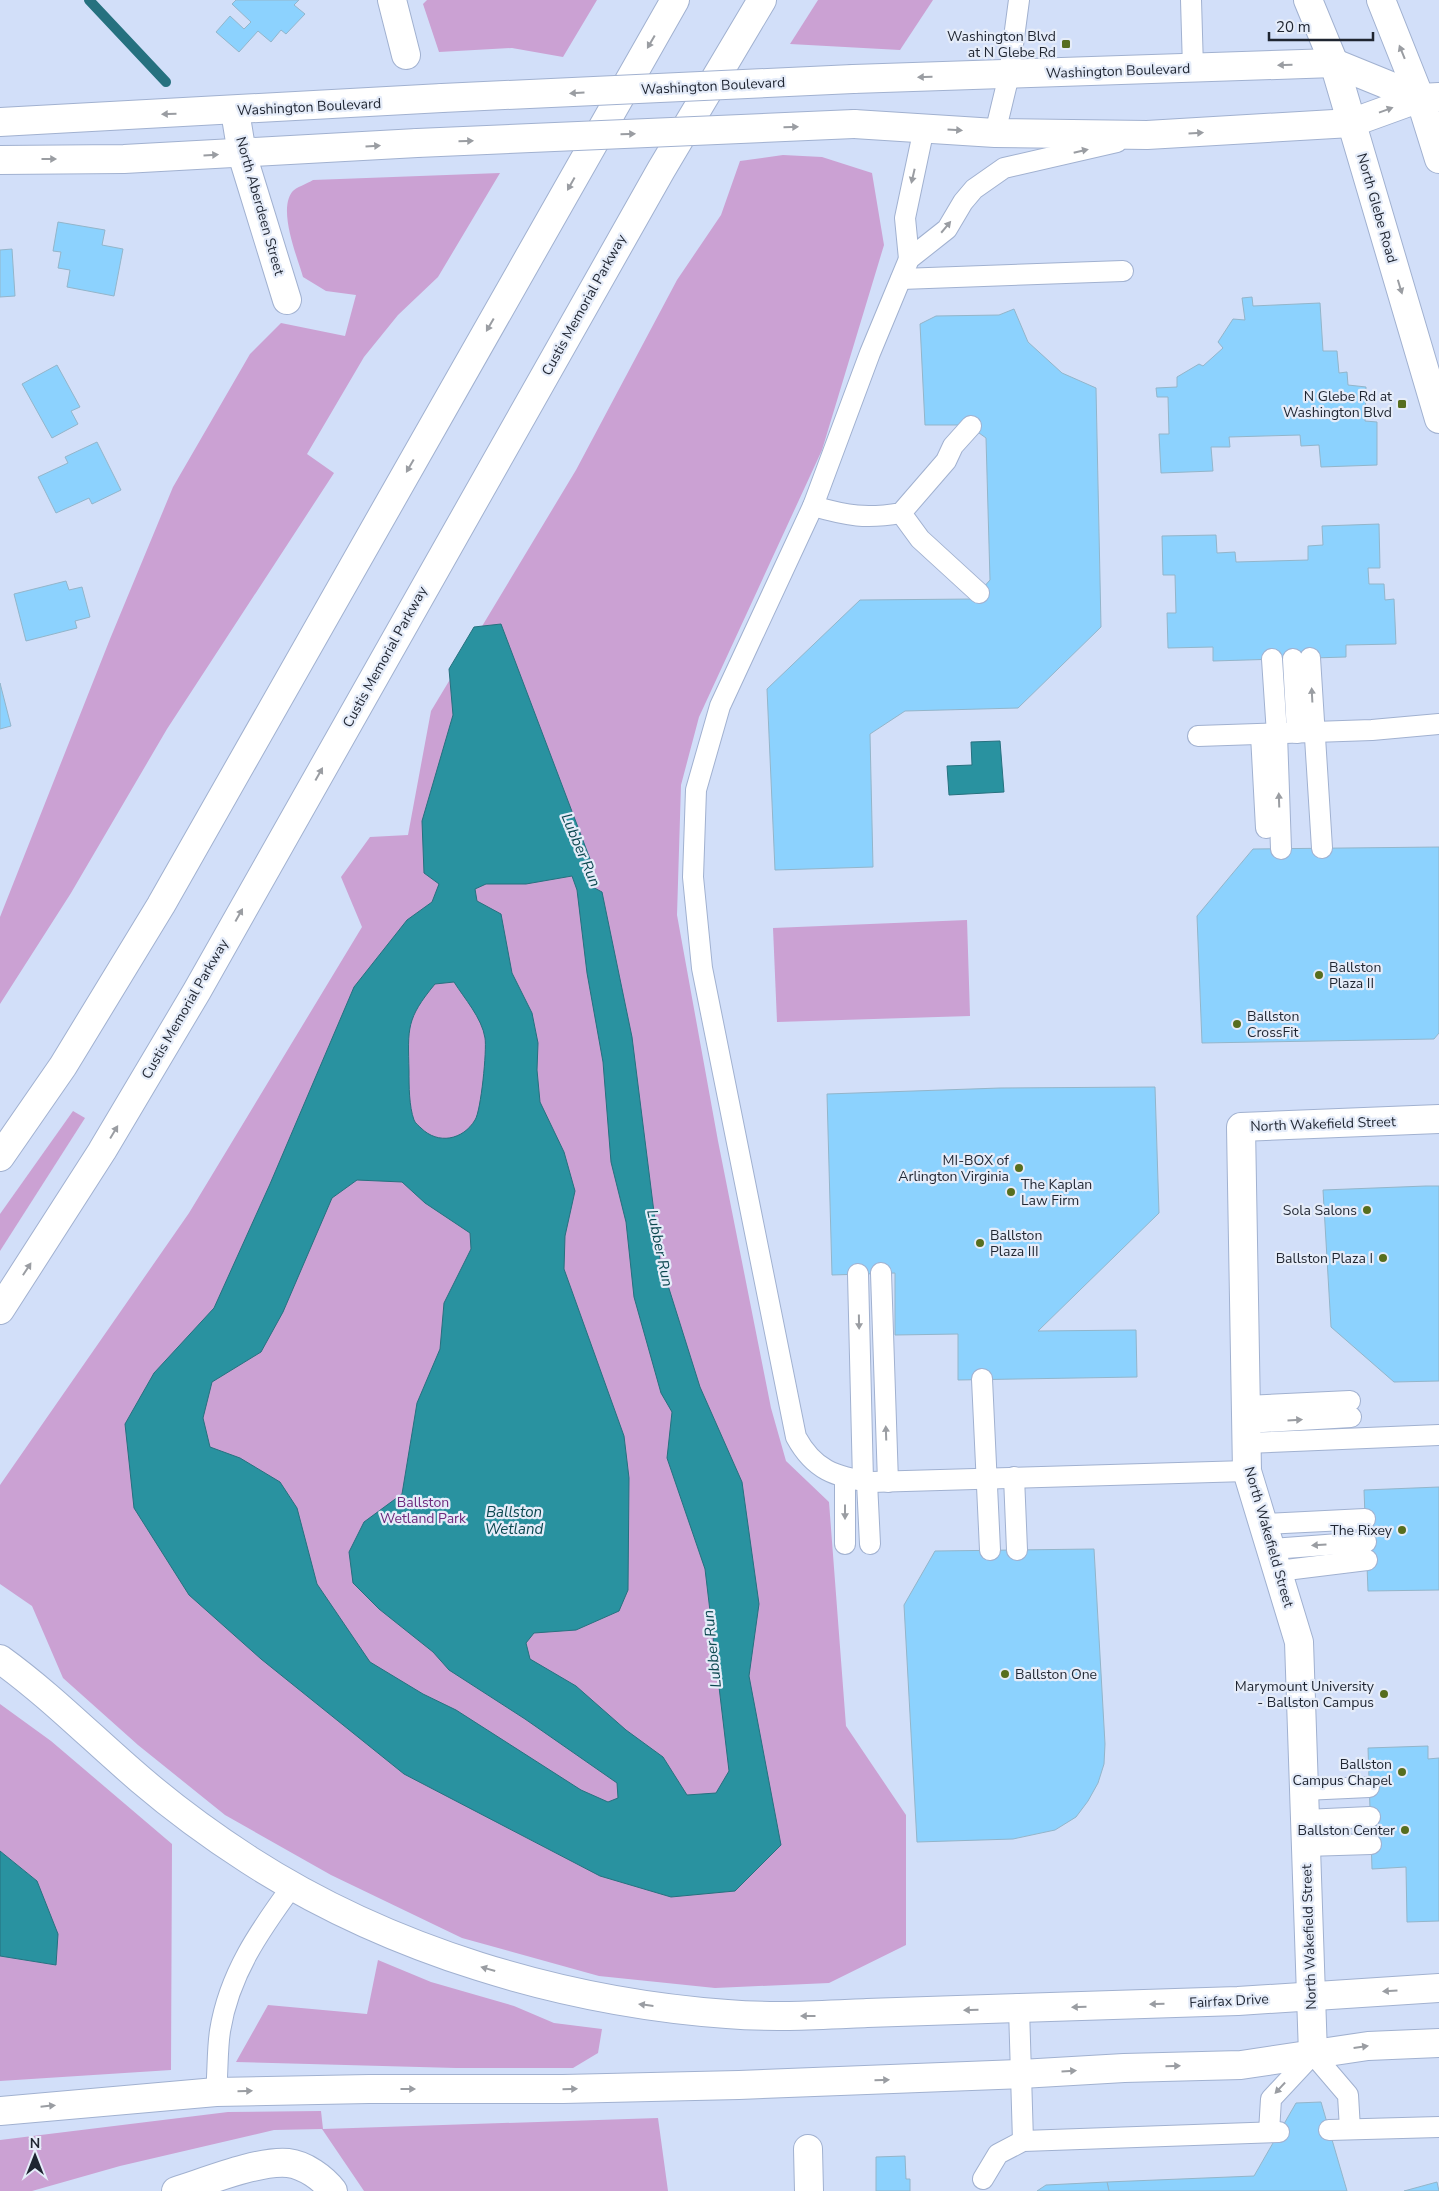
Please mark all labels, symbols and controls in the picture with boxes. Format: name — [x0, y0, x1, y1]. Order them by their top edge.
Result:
scale bar — [1269, 10, 1373, 42]
text: 20 m — [1276, 17, 1311, 37]
place label: Washington Blvd at N Glebe Rd — [947, 27, 1056, 62]
one-way arrow — [647, 35, 655, 50]
marker: Washington Blvd at N Glebe Rd — [1060, 38, 1072, 50]
one-way arrow — [1398, 45, 1405, 60]
street label: Washington Boulevard — [1046, 59, 1190, 83]
one-way arrow — [1277, 62, 1293, 70]
street label: Washington Boulevard — [640, 73, 786, 99]
one-way arrow — [917, 74, 933, 82]
one-way arrow — [569, 89, 585, 97]
street label: Washington Boulevard — [236, 94, 382, 120]
one-way arrow — [1378, 106, 1393, 114]
one-way arrow — [161, 110, 177, 118]
one-way arrow — [783, 123, 799, 131]
one-way arrow — [947, 127, 963, 135]
one-way arrow — [1188, 128, 1204, 136]
one-way arrow — [621, 129, 637, 137]
street label: North Aberdeen Street — [231, 134, 289, 278]
one-way arrow — [458, 136, 474, 144]
one-way arrow — [366, 141, 382, 149]
one-way arrow — [1073, 147, 1088, 155]
one-way arrow — [203, 151, 219, 159]
street label: North Glebe Road — [1352, 151, 1402, 265]
one-way arrow — [41, 155, 57, 163]
one-way arrow — [909, 168, 917, 183]
one-way arrow — [567, 176, 575, 191]
one-way arrow — [941, 221, 952, 234]
street label: Custis Memorial Parkway — [537, 230, 631, 379]
one-way arrow — [1396, 280, 1404, 295]
one-way arrow — [486, 318, 495, 331]
place label: N Glebe Rd at Washington Blvd — [1283, 387, 1392, 422]
marker: N Glebe Rd at Washington Blvd — [1396, 398, 1408, 410]
one-way arrow — [406, 459, 414, 473]
street label: Custis Memorial Parkway — [338, 582, 432, 731]
one-way arrow — [1307, 687, 1315, 703]
one-way arrow — [315, 767, 324, 781]
one-way arrow — [1275, 792, 1283, 808]
water label: Lubber Run — [557, 810, 605, 890]
one-way arrow — [234, 908, 243, 922]
street label: Custis Memorial Parkway — [137, 935, 233, 1083]
place label: Ballston Plaza II — [1329, 958, 1381, 993]
marker: Ballston Plaza II — [1313, 969, 1325, 981]
place label: Ballston CrossFit — [1247, 1007, 1299, 1042]
marker: Ballston CrossFit — [1231, 1018, 1243, 1030]
street label: North Wakefield Street — [1250, 1112, 1396, 1136]
one-way arrow — [109, 1125, 118, 1138]
place label: MI-BOX of Arlington Virginia — [898, 1151, 1009, 1186]
marker: MI-BOX of Arlington Virginia — [1013, 1162, 1025, 1174]
place label: The Kaplan Law Firm — [1021, 1175, 1092, 1210]
marker: The Kaplan Law Firm — [1005, 1186, 1017, 1198]
place label: Sola Salons — [1283, 1201, 1357, 1220]
marker: Sola Salons — [1361, 1204, 1373, 1216]
water label: Lubber Run — [642, 1208, 678, 1288]
place label: Ballston Plaza III — [990, 1226, 1042, 1261]
marker: Ballston Plaza III — [974, 1237, 986, 1249]
place label: Ballston Plaza I — [1276, 1249, 1373, 1268]
marker: Ballston Plaza I — [1377, 1252, 1389, 1264]
one-way arrow — [22, 1262, 31, 1275]
one-way arrow — [856, 1315, 864, 1331]
one-way arrow — [1287, 1416, 1303, 1424]
one-way arrow — [882, 1425, 890, 1441]
street label: North Wakefield Street — [1240, 1464, 1298, 1610]
park label: Ballston Wetland Park — [380, 1493, 467, 1528]
water label: Ballston Wetland — [485, 1502, 544, 1539]
one-way arrow — [841, 1504, 849, 1520]
place label: The Rixey — [1330, 1521, 1393, 1540]
marker: The Rixey — [1396, 1524, 1408, 1536]
one-way arrow — [1311, 1541, 1327, 1549]
water label: Lubber Run — [698, 1609, 726, 1689]
place label: Ballston One — [1015, 1665, 1097, 1684]
marker: Ballston One — [999, 1668, 1011, 1680]
place label: Marymount University - Ballston Campus — [1235, 1677, 1375, 1712]
marker: Marymount University - Ballston Campus — [1378, 1688, 1390, 1700]
place label: Ballston Campus Chapel — [1293, 1755, 1393, 1790]
marker: Ballston Campus Chapel — [1396, 1766, 1408, 1778]
place label: Ballston Center — [1297, 1821, 1395, 1840]
marker: Ballston Center — [1399, 1824, 1411, 1836]
street label: North Wakefield Street — [1297, 1864, 1321, 2010]
one-way arrow — [480, 1965, 495, 1973]
one-way arrow — [1382, 1988, 1398, 1996]
street label: Fairfax Drive — [1189, 1989, 1269, 2013]
one-way arrow — [1149, 2000, 1165, 2008]
one-way arrow — [638, 2001, 654, 2009]
one-way arrow — [1071, 2003, 1087, 2011]
one-way arrow — [962, 2006, 978, 2014]
one-way arrow — [800, 2012, 816, 2020]
one-way arrow — [1353, 2043, 1369, 2051]
one-way arrow — [1165, 2062, 1181, 2070]
one-way arrow — [1062, 2066, 1078, 2074]
one-way arrow — [874, 2075, 890, 2083]
one-way arrow — [1274, 2082, 1286, 2094]
one-way arrow — [400, 2085, 416, 2093]
one-way arrow — [563, 2085, 579, 2093]
one-way arrow — [238, 2087, 254, 2095]
one-way arrow — [41, 2102, 57, 2110]
north arrow — [10, 2131, 60, 2181]
text: N — [30, 2134, 40, 2153]

